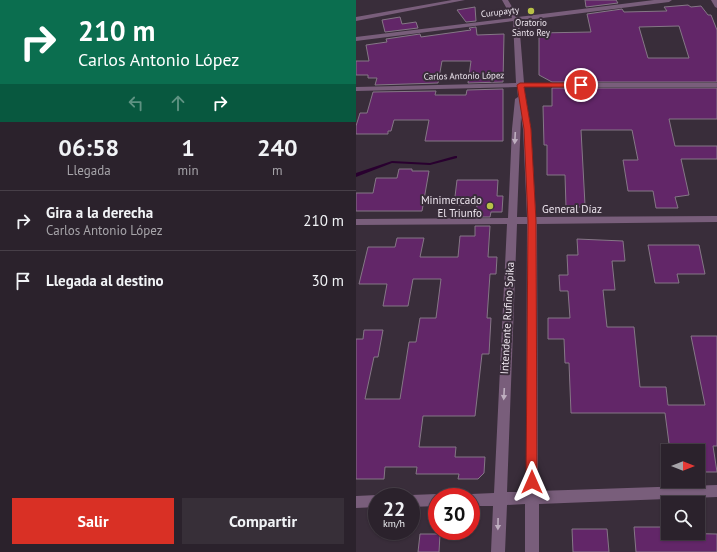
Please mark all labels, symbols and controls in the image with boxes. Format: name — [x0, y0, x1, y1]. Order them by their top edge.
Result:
street label: Curupayty — [480, 4, 521, 19]
marker: Oratorio Santo Rey — [526, 6, 536, 16]
text: 210 m — [78, 12, 155, 49]
icon: right — [12, 16, 64, 68]
place label: Oratorio Santo Rey — [512, 17, 551, 38]
text: Carlos Antonio López — [78, 48, 239, 71]
pin — [564, 68, 598, 102]
street label: Carlos Antonio López — [424, 69, 504, 82]
icon: arrive — [570, 74, 592, 96]
icon: left — [125, 92, 147, 114]
icon: ahead — [167, 92, 189, 114]
icon: right — [209, 92, 231, 114]
text: 06:58 — [58, 132, 119, 163]
text: 1 — [181, 132, 195, 163]
text: 240 — [257, 132, 298, 163]
one-way arrow — [512, 132, 519, 144]
text: Llegada — [67, 162, 111, 179]
text: min — [177, 162, 199, 179]
text: m — [272, 162, 283, 179]
place label: Minimercado El Triunfo — [421, 193, 482, 220]
marker: Minimercado El Triunfo — [485, 201, 495, 211]
street label: General Díaz — [542, 202, 602, 216]
text: Gira a la derecha — [46, 203, 153, 222]
icon: right — [12, 210, 34, 232]
text: 210 m — [303, 211, 344, 230]
text: Carlos Antonio López — [46, 222, 163, 239]
street label: Intendente Rufino Spika — [497, 261, 517, 375]
icon: arrive — [12, 270, 34, 292]
text: Llegada al destino — [46, 271, 164, 290]
text: 30 m — [311, 271, 344, 290]
one-way arrow — [501, 388, 507, 401]
north arrow — [661, 444, 705, 488]
map controls — [661, 444, 705, 540]
position arrow — [511, 461, 553, 503]
speed limit sign: 30 — [428, 488, 480, 540]
text: 22 — [383, 496, 405, 522]
button: search — [661, 496, 705, 540]
button: Salir — [12, 498, 174, 544]
button: Compartir — [182, 498, 344, 544]
text: km/h — [383, 517, 405, 530]
one-way arrow — [495, 518, 502, 530]

